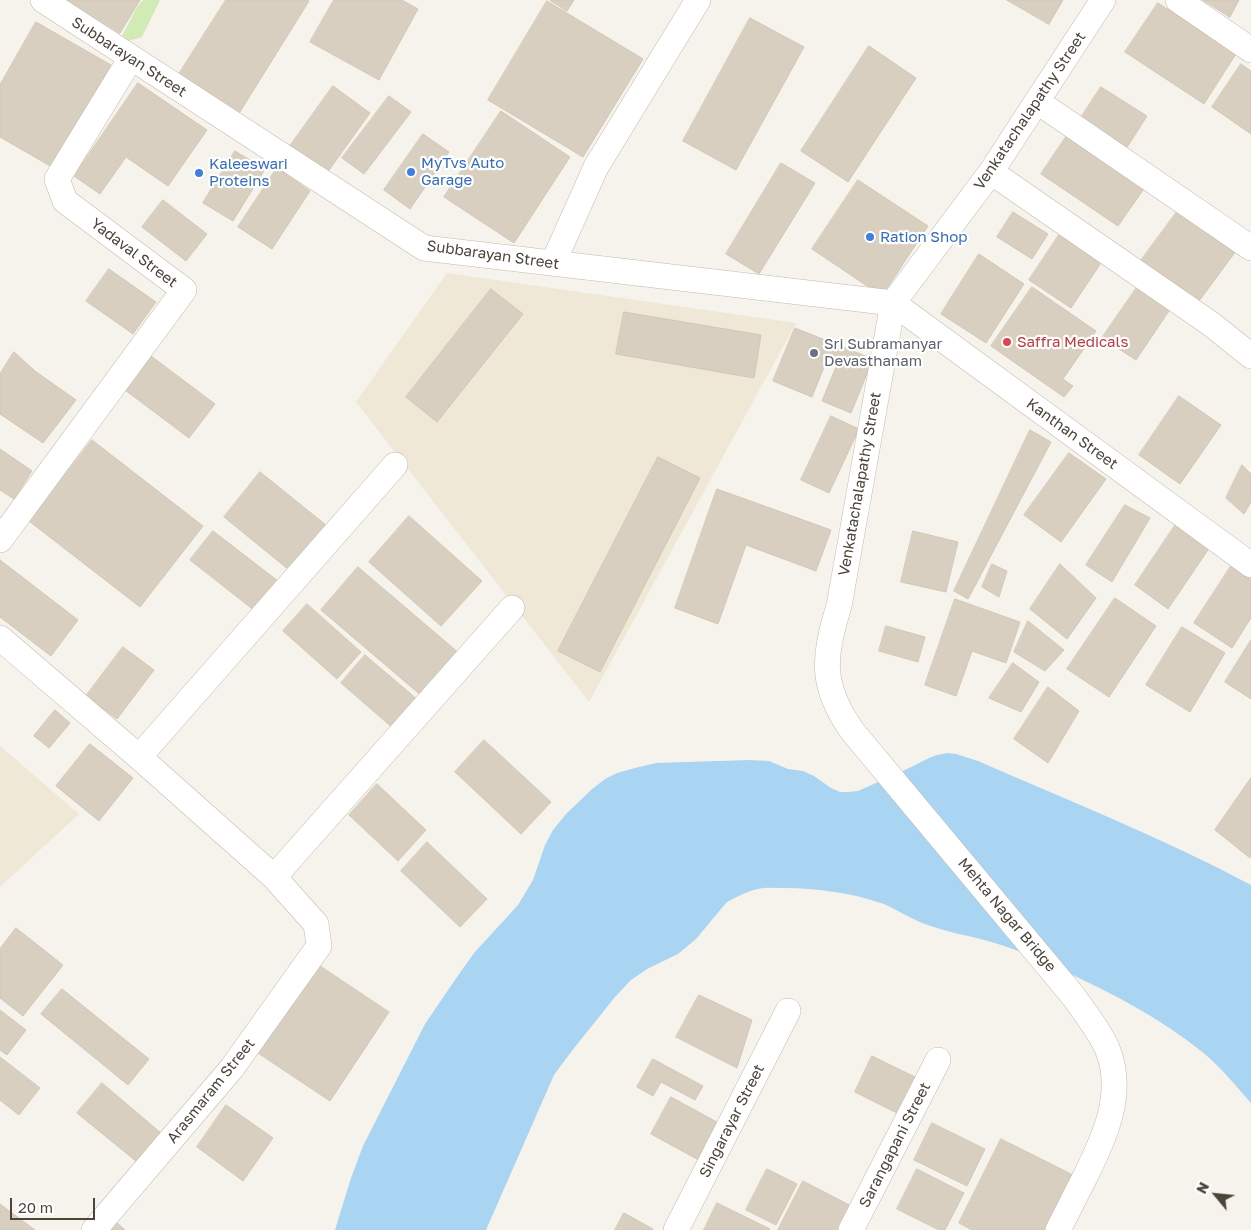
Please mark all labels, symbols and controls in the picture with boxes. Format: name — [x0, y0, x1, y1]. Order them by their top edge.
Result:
street label: Subbarayan Street — [68, 13, 190, 101]
street label: Venkatachalapathy Street — [970, 29, 1090, 193]
place label: MyTvs Auto Garage — [421, 154, 504, 189]
place label: Kaleeswari Proteins — [209, 155, 288, 190]
marker: MyTvs Auto Garage — [405, 166, 417, 178]
marker: Kaleeswari Proteins — [193, 167, 205, 179]
street label: Yadaval Street — [87, 215, 181, 291]
place label: Ration Shop — [880, 228, 967, 246]
marker: Ration Shop — [864, 231, 876, 243]
street label: Subbarayan Street — [426, 237, 560, 273]
place label: Saffra Medicals — [1017, 333, 1128, 351]
place label: Sri Subramanyar Devasthanam — [824, 335, 942, 370]
marker: Saffra Medicals — [1001, 336, 1013, 348]
marker: Sri Subramanyar Devasthanam — [808, 347, 820, 359]
street label: Venkatachalapathy Street — [835, 391, 885, 577]
street label: Kanthan Street — [1023, 395, 1121, 473]
street label: Mehta Nagar Bridge — [954, 854, 1060, 976]
street label: Arasmaram Street — [163, 1035, 259, 1147]
street label: Singarayar Street — [696, 1061, 768, 1181]
street label: Sarangapani Street — [856, 1079, 934, 1211]
north arrow — [1191, 1170, 1241, 1220]
text: N — [1192, 1179, 1212, 1196]
scale bar — [12, 1188, 98, 1220]
text: 20 m — [18, 1198, 53, 1216]

